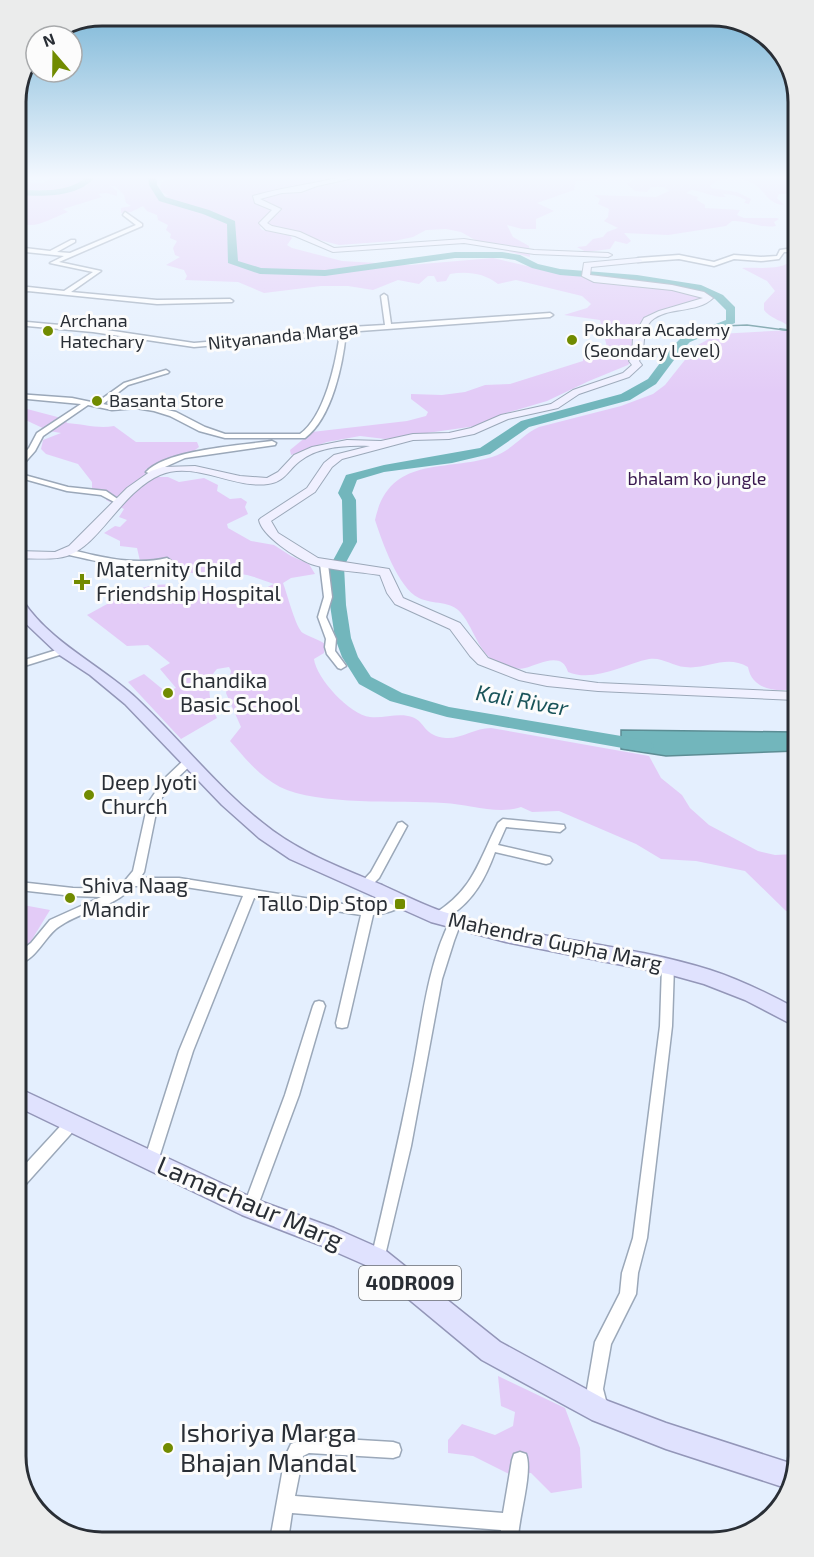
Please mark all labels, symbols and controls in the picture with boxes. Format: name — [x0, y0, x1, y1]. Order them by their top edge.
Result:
north arrow — [24, 24, 84, 84]
text: N — [40, 29, 57, 50]
place label: Archana Hatechary — [60, 309, 145, 352]
street label: Nityananda Marga — [207, 316, 359, 354]
place label: Pokhara Academy (Seondary Level) — [584, 318, 731, 361]
marker: Archana Hatechary — [41, 324, 55, 338]
marker: Pokhara Academy (Seondary Level) — [565, 333, 579, 347]
place label: Basanta Store — [109, 389, 224, 411]
marker: Basanta Store — [90, 394, 104, 408]
park label: bhalam ko jungle — [627, 467, 767, 489]
place label: Maternity Child Friendship Hospital — [96, 556, 282, 605]
marker: Maternity Child Friendship Hospital — [73, 573, 91, 591]
place label: Chandika Basic School — [180, 667, 300, 716]
water label: Kali River — [474, 678, 572, 720]
marker: Chandika Basic School — [161, 686, 175, 700]
place label: Deep Jyoti Church — [101, 769, 197, 818]
marker: Deep Jyoti Church — [82, 788, 96, 802]
place label: Shiva Naag Mandir — [82, 872, 188, 921]
place label: Tallo Dip Stop — [257, 890, 388, 915]
marker: Shiva Naag Mandir — [63, 891, 77, 905]
marker: Tallo Dip Stop — [393, 897, 407, 911]
street label: Mahendra Gupha Marg — [446, 906, 665, 975]
street label: Lamachaur Marg — [153, 1148, 348, 1255]
road number: 40DR009 — [359, 1266, 461, 1300]
place label: Ishoriya Marga Bhajan Mandal — [180, 1416, 357, 1477]
marker: Ishoriya Marga Bhajan Mandal — [161, 1441, 175, 1455]

